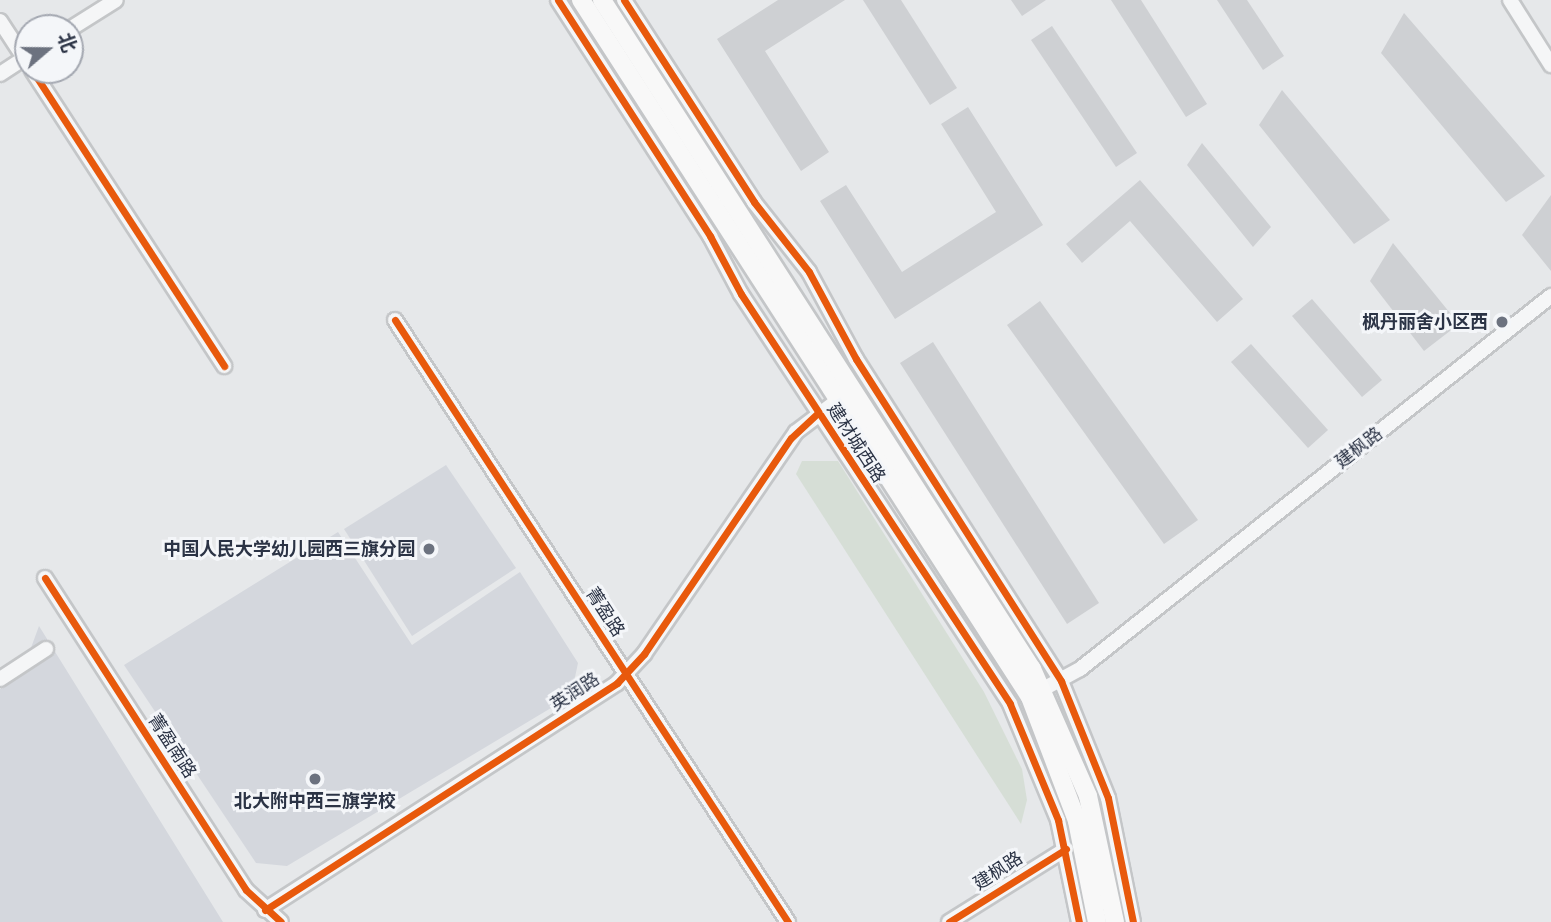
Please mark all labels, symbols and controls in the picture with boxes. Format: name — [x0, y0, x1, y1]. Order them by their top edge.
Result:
north arrow — [14, 14, 84, 84]
text: 北 — [53, 29, 81, 55]
place label: 枫丹丽舍小区西 — [1362, 311, 1488, 333]
marker: 枫丹丽舍小区西 — [1494, 314, 1510, 330]
street label: 建材城西路 — [822, 399, 890, 487]
street label: 建枫路 — [1331, 423, 1387, 473]
place label: 中国人民大学幼儿园西三旗分园 — [163, 538, 415, 560]
marker: 中国人民大学幼儿园西三旗分园 — [421, 541, 437, 557]
street label: 菁盈路 — [581, 583, 629, 641]
street label: 英润路 — [546, 668, 604, 716]
street label: 菁盈南路 — [143, 710, 201, 782]
marker: 北大附中西三旗学校 — [307, 771, 323, 787]
place label: 北大附中西三旗学校 — [234, 790, 396, 812]
street label: 建枫路 — [969, 847, 1027, 895]

